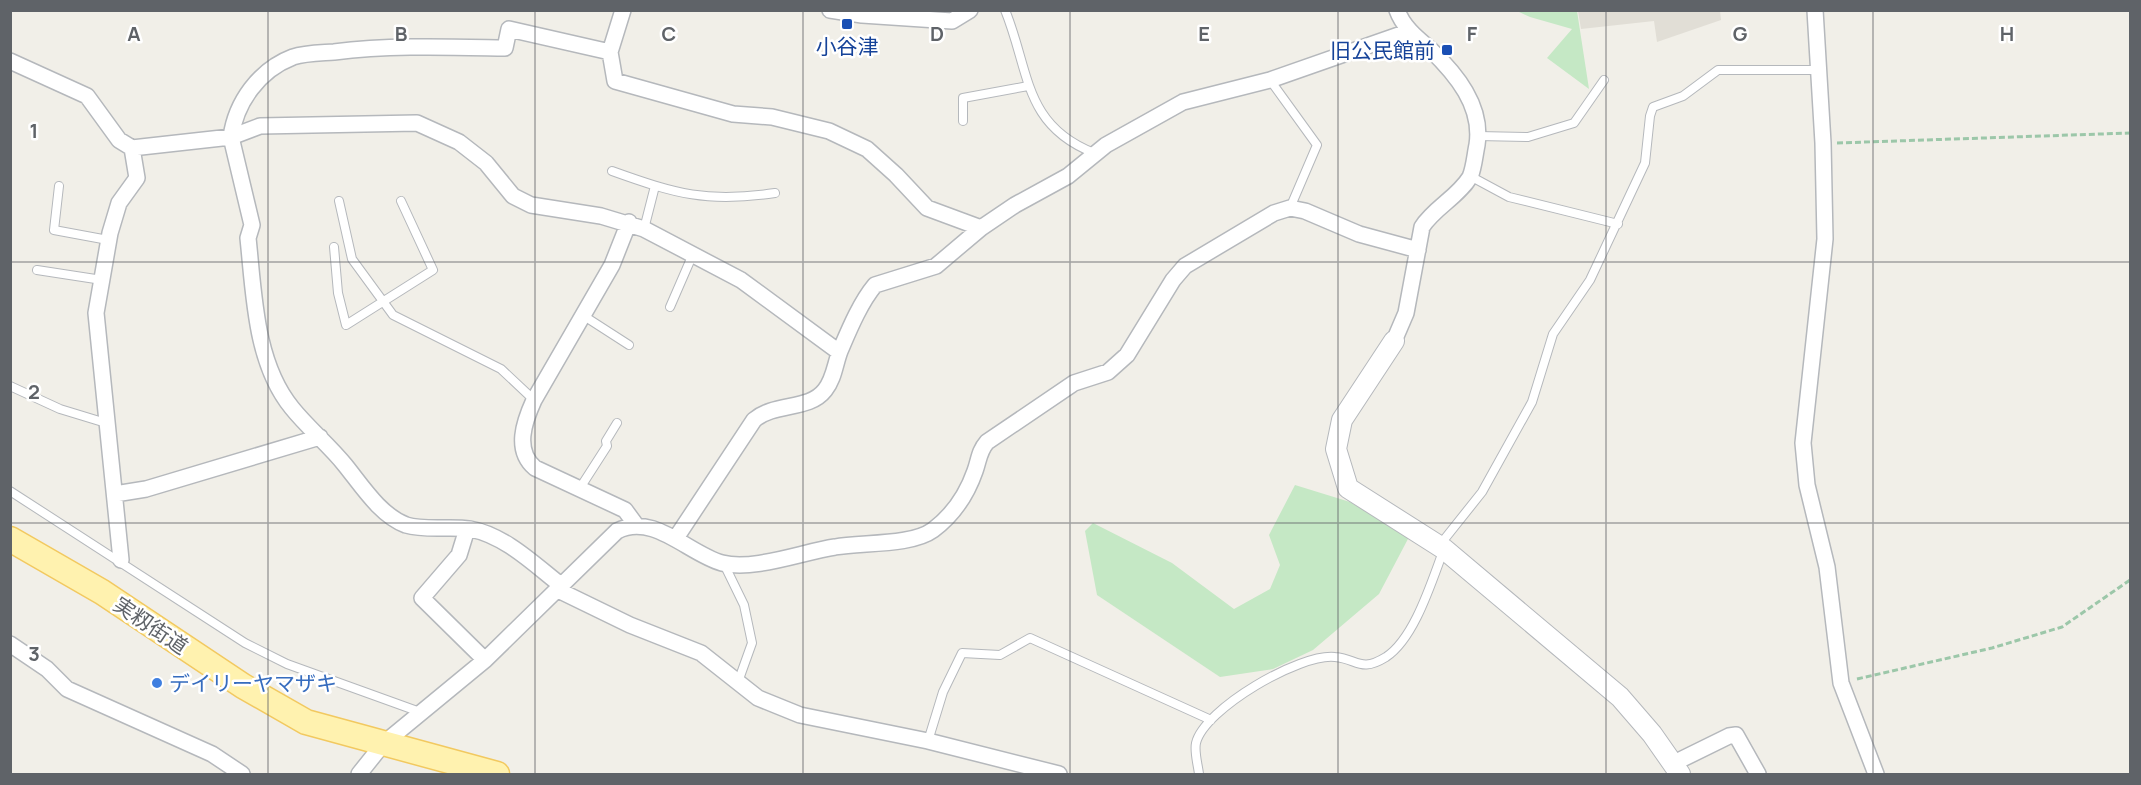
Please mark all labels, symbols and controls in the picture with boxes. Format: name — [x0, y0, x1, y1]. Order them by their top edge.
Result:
marker: 小谷津 — [840, 17, 854, 31]
text: A — [127, 20, 141, 47]
text: B — [395, 20, 408, 47]
text: C — [662, 20, 676, 47]
text: D — [930, 20, 944, 47]
text: E — [1198, 20, 1210, 47]
text: F — [1467, 20, 1478, 47]
text: G — [1733, 20, 1748, 47]
text: H — [2000, 20, 2014, 47]
place label: 小谷津 — [816, 32, 879, 60]
place label: 旧公民館前 — [1330, 36, 1435, 64]
marker: 旧公民館前 — [1440, 43, 1454, 57]
text: 1 — [30, 117, 38, 144]
text: 2 — [28, 378, 40, 405]
street label: 実籾街道 — [108, 590, 194, 660]
text: 3 — [28, 640, 40, 667]
place label: デイリーヤマザキ — [169, 669, 337, 697]
marker: デイリーヤマザキ — [150, 676, 164, 690]

